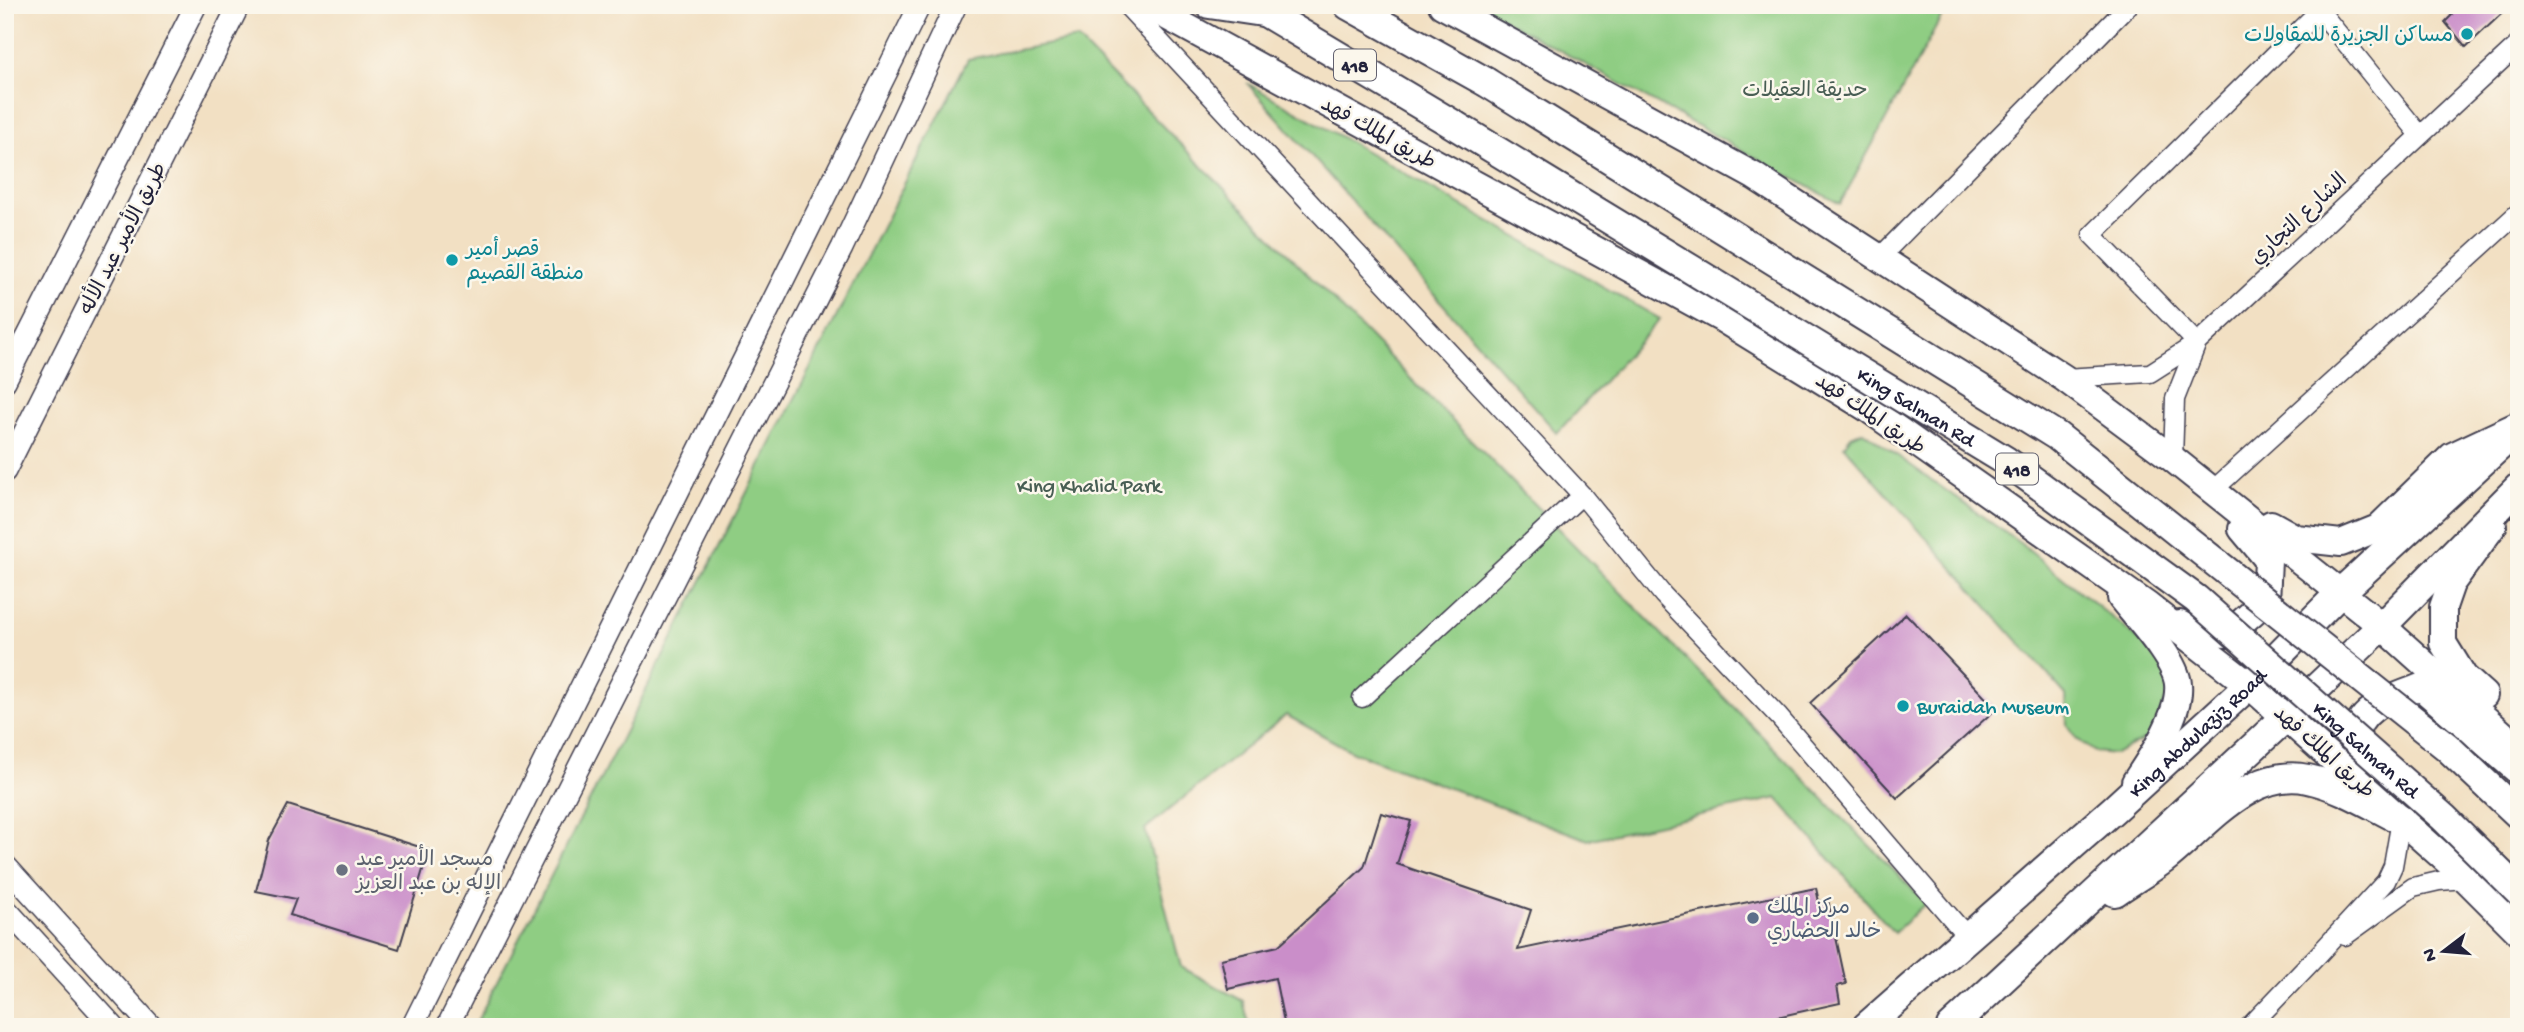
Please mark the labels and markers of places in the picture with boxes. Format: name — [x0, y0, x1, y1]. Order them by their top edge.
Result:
place label: مساكن الجزيرة للمقاولات — [2244, 25, 2453, 50]
marker: مساكن الجزيرة للمقاولات — [2459, 26, 2475, 42]
place label: قصر أمير منطقة القصيم — [464, 236, 584, 288]
marker: قصر أمير منطقة القصيم — [444, 252, 460, 268]
place label: Buraidah Museum — [1916, 697, 2069, 722]
marker: Buraidah Museum — [1895, 698, 1911, 714]
place label: مسجد الأمير عبد الإله بن عبد العزيز — [354, 844, 501, 898]
marker: مسجد الأمير عبد الإله بن عبد العزيز — [334, 862, 350, 878]
place label: مركز الملك خالد الحضاري — [1767, 897, 1881, 946]
marker: مركز الملك خالد الحضاري — [1745, 910, 1761, 926]

